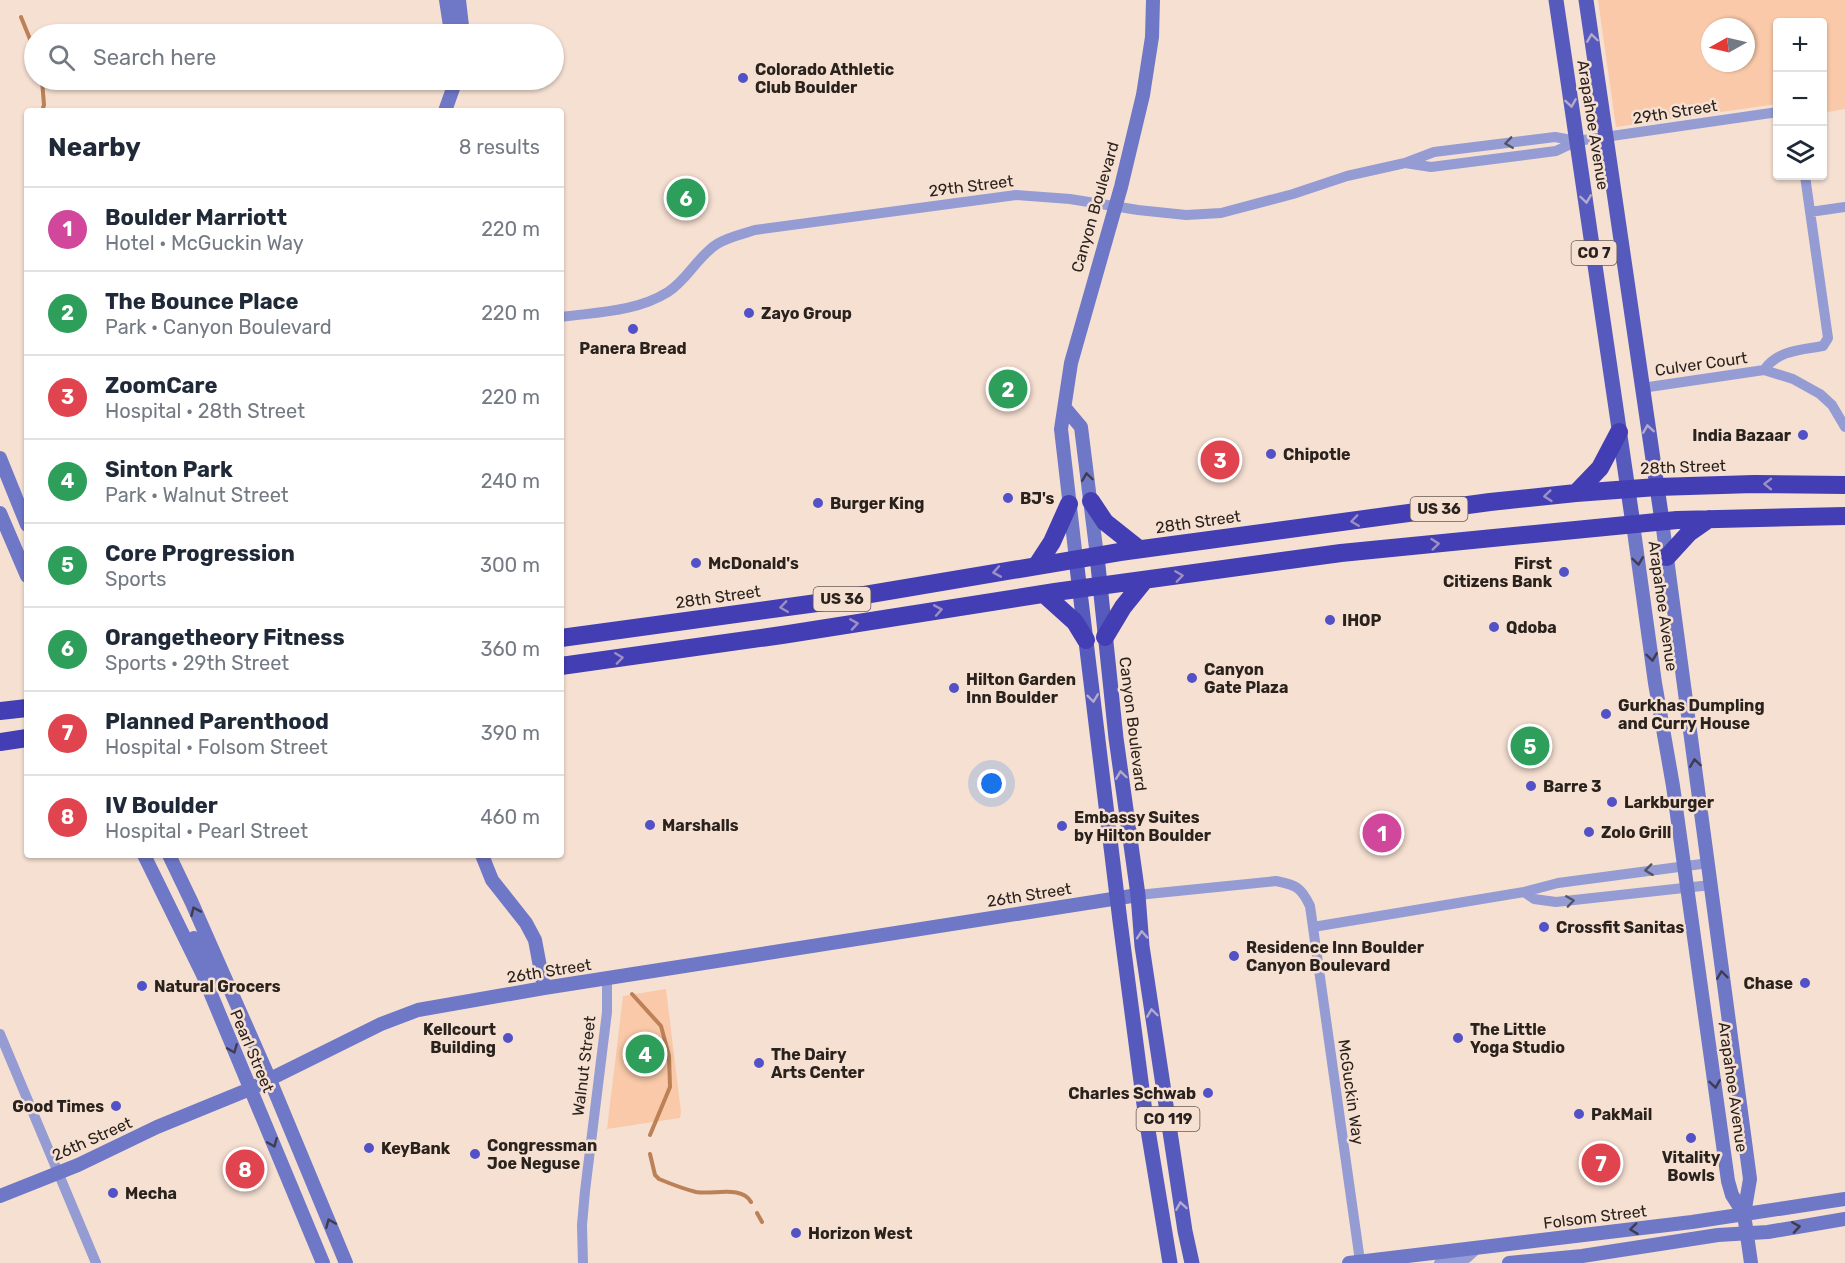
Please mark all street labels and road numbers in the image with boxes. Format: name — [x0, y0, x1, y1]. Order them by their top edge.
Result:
street label: Arapahoe Avenue — [1573, 59, 1613, 191]
street label: 29th Street — [1632, 96, 1718, 128]
street label: Canyon Boulevard — [1067, 139, 1123, 275]
street label: 29th Street — [928, 171, 1014, 201]
road number: CO 7 — [1572, 241, 1616, 265]
street label: Culver Court — [1654, 348, 1748, 380]
street label: 28th Street — [1640, 456, 1726, 478]
road number: US 36 — [1410, 497, 1468, 521]
street label: 28th Street — [1154, 507, 1242, 537]
street label: Arapahoe Avenue — [1644, 540, 1682, 672]
street label: 28th Street — [674, 582, 762, 612]
road number: US 36 — [814, 587, 870, 611]
street label: Canyon Boulevard — [1115, 656, 1151, 792]
street label: 26th Street — [985, 879, 1073, 911]
street label: 26th Street — [505, 955, 593, 987]
street label: Pearl Street — [226, 1007, 278, 1095]
street label: Walnut Street — [568, 1015, 600, 1117]
street label: Arapahoe Avenue — [1714, 1021, 1752, 1153]
street label: McGuckin Way — [1334, 1038, 1368, 1146]
road number: CO 119 — [1136, 1107, 1200, 1131]
street label: 26th Street — [49, 1113, 135, 1165]
street label: Folsom Street — [1542, 1201, 1648, 1233]

